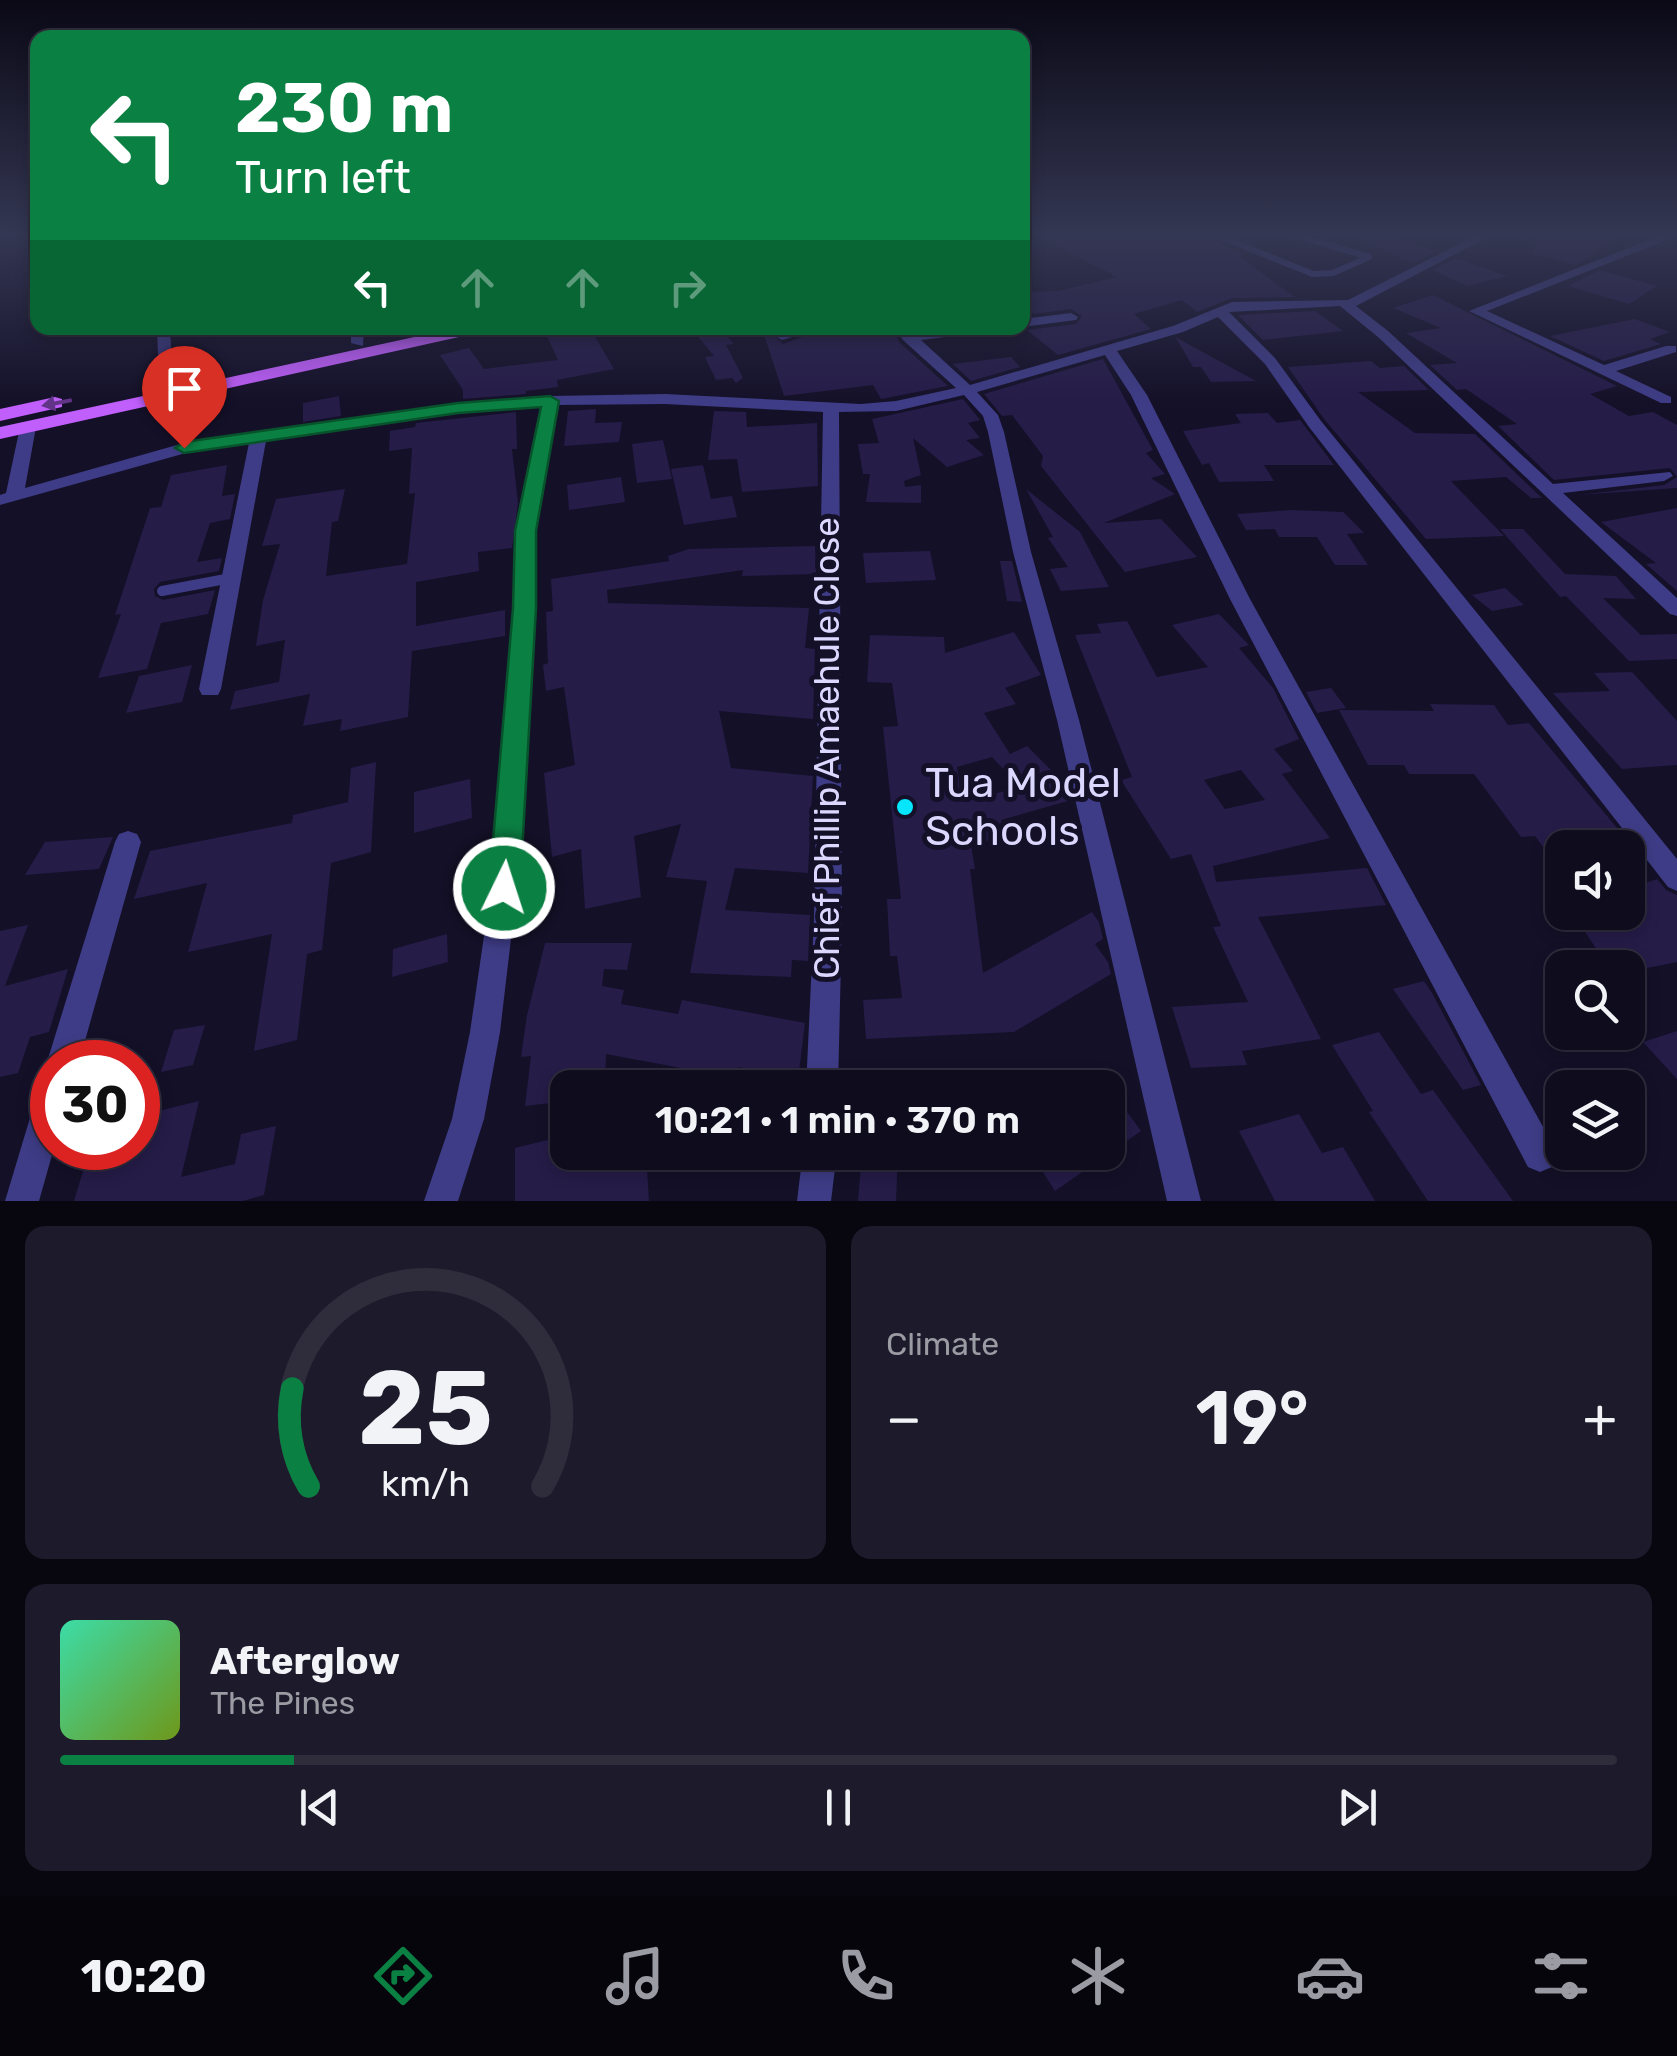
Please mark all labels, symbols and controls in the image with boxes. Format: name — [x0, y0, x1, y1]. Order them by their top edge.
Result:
text: 230 m — [235, 67, 453, 150]
icon: left — [70, 70, 200, 200]
text: Turn left — [235, 151, 411, 204]
icon: left — [345, 260, 400, 315]
icon: ahead — [450, 260, 505, 315]
icon: ahead — [555, 260, 610, 315]
icon: right — [660, 260, 715, 315]
pin — [142, 346, 227, 449]
icon: arrive — [157, 361, 212, 416]
one-way arrow — [41, 395, 72, 411]
street label: Chief Phillip Amaehule Close — [806, 517, 848, 979]
place label: Tua Model Schools — [925, 758, 1121, 856]
marker: Tua Model Schools — [894, 796, 916, 818]
map controls — [1545, 830, 1645, 1170]
button: sound — [1545, 830, 1645, 930]
position arrow — [452, 836, 556, 940]
button: search — [1545, 950, 1645, 1050]
speed limit sign: 30 — [30, 1040, 160, 1170]
button: layers — [1545, 1070, 1645, 1170]
text: 10:21 · 1 min · 370 m — [655, 1097, 1020, 1143]
text: Climate — [886, 1325, 999, 1363]
text: 25 — [358, 1347, 493, 1470]
text: 19° — [1196, 1374, 1309, 1463]
text: − — [886, 1386, 922, 1451]
text: + — [1583, 1386, 1617, 1451]
text: km/h — [381, 1463, 470, 1505]
text: Afterglow — [210, 1638, 400, 1684]
text: The Pines — [210, 1684, 355, 1722]
icon: previous — [292, 1780, 347, 1835]
icon: pause — [811, 1780, 866, 1835]
icon: next — [1330, 1780, 1385, 1835]
icon: directions — [368, 1941, 438, 2011]
icon: music — [600, 1941, 670, 2011]
icon: phone — [831, 1941, 901, 2011]
icon: climate — [1063, 1941, 1133, 2011]
icon: car — [1295, 1941, 1365, 2011]
icon: filters — [1526, 1941, 1596, 2011]
text: 10:20 — [81, 1950, 207, 2003]

